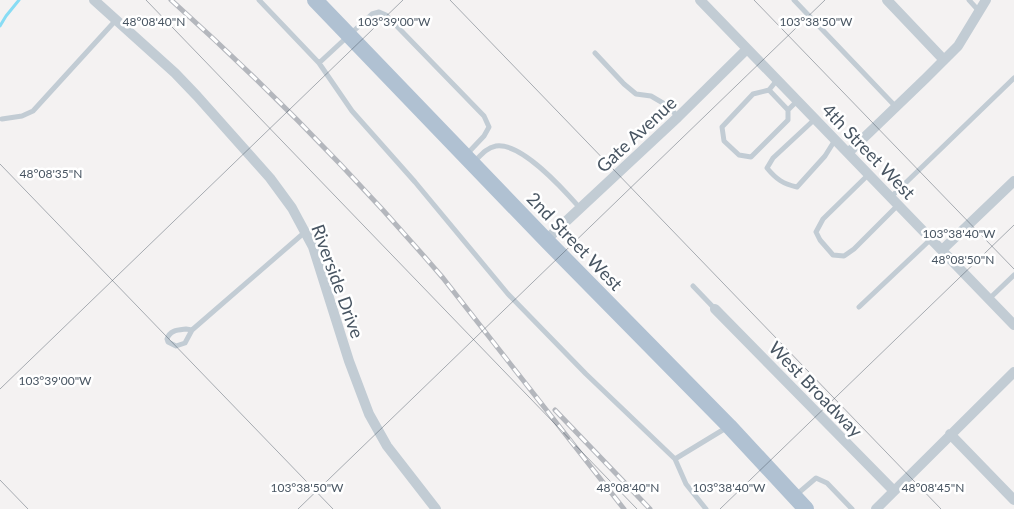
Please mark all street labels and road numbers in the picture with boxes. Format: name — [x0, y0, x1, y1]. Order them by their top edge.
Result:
street label: Gate Avenue — [591, 91, 681, 177]
street label: 4th Street West — [818, 99, 921, 204]
street label: 2nd Street West — [523, 187, 628, 295]
street label: Riverside Drive — [307, 221, 369, 341]
street label: West Broadway — [765, 336, 868, 442]

